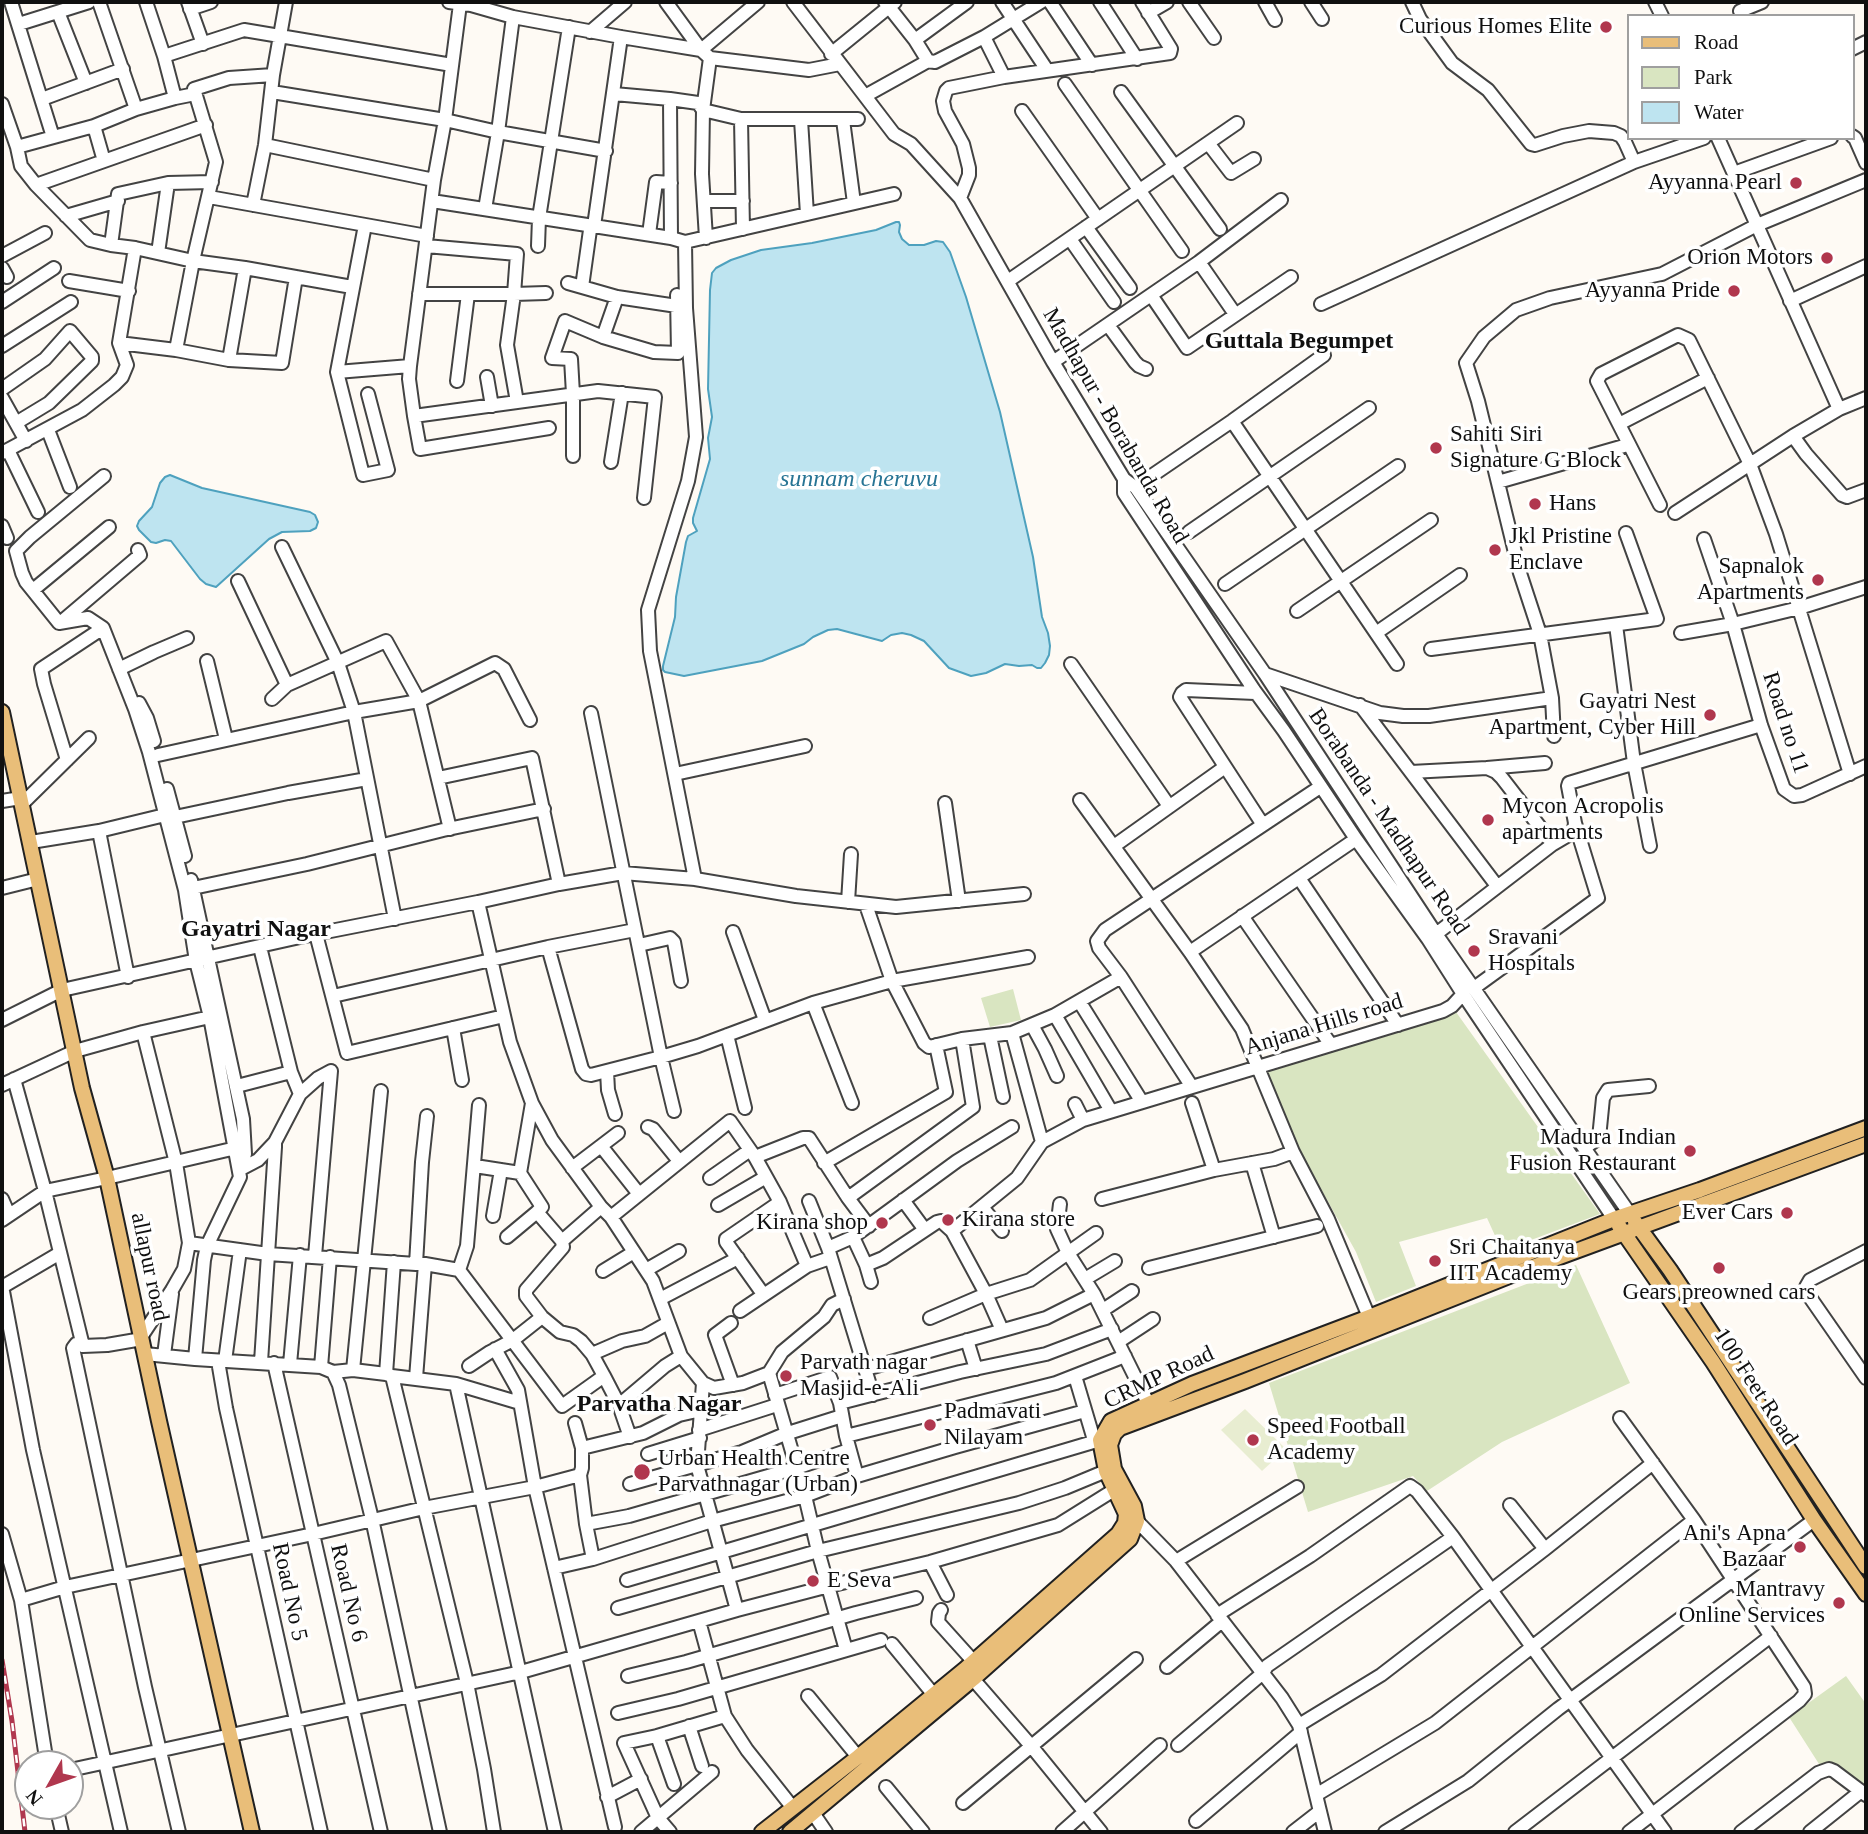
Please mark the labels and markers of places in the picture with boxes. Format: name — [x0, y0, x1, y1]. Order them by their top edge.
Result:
place label: Curious Homes Elite — [1399, 13, 1592, 41]
marker: Curious Homes Elite — [1598, 19, 1614, 35]
place label: Ayyanna Pearl — [1648, 169, 1782, 197]
marker: Ayyanna Pearl — [1788, 175, 1804, 191]
place label: Orion Motors — [1687, 244, 1813, 272]
marker: Orion Motors — [1819, 250, 1835, 266]
place label: Ayyanna Pride — [1585, 277, 1720, 305]
marker: Ayyanna Pride — [1726, 283, 1742, 299]
place label: Sahiti Siri Signature G Block — [1450, 421, 1621, 475]
marker: Sahiti Siri Signature G Block — [1428, 440, 1444, 456]
place label: Hans — [1549, 490, 1596, 518]
marker: Hans — [1527, 496, 1543, 512]
place label: Jkl Pristine Enclave — [1509, 523, 1612, 577]
marker: Jkl Pristine Enclave — [1487, 542, 1503, 558]
place label: Sapnalok Apartments — [1697, 553, 1804, 607]
marker: Sapnalok Apartments — [1810, 572, 1826, 588]
place label: Gayatri Nest Apartment, Cyber Hill — [1488, 688, 1696, 742]
marker: Gayatri Nest Apartment, Cyber Hill — [1702, 707, 1718, 723]
place label: Mycon Acropolis apartments — [1502, 793, 1664, 847]
marker: Mycon Acropolis apartments — [1480, 812, 1496, 828]
place label: Sravani Hospitals — [1488, 924, 1575, 978]
marker: Sravani Hospitals — [1466, 943, 1482, 959]
place label: Madura Indian Fusion Restaurant — [1509, 1124, 1676, 1178]
marker: Madura Indian Fusion Restaurant — [1682, 1143, 1698, 1159]
place label: Ever Cars — [1682, 1199, 1773, 1227]
marker: Ever Cars — [1779, 1205, 1795, 1221]
place label: Kirana store — [962, 1206, 1075, 1234]
place label: Kirana shop — [756, 1209, 868, 1237]
marker: Kirana store — [940, 1212, 956, 1228]
marker: Kirana shop — [874, 1215, 890, 1231]
place label: Sri Chaitanya IIT Academy — [1449, 1234, 1575, 1288]
marker: Sri Chaitanya IIT Academy — [1427, 1253, 1443, 1269]
marker: Gears preowned cars — [1711, 1260, 1727, 1276]
place label: Gears preowned cars — [1623, 1279, 1815, 1307]
place label: Parvath nagar Masjid-e-Ali — [800, 1349, 927, 1403]
marker: Parvath nagar Masjid-e-Ali — [778, 1368, 794, 1384]
place label: Padmavati Nilayam — [944, 1398, 1041, 1452]
place label: Speed Football Academy — [1267, 1413, 1406, 1467]
marker: Padmavati Nilayam — [922, 1417, 938, 1433]
marker: Speed Football Academy — [1245, 1432, 1261, 1448]
place label: Urban Health Centre Parvathnagar (Urban) — [658, 1445, 858, 1499]
marker: Urban Health Centre Parvathnagar (Urban) — [632, 1462, 652, 1482]
place label: Ani's Apna Bazaar — [1683, 1520, 1786, 1574]
marker: Ani's Apna Bazaar — [1792, 1539, 1808, 1555]
place label: E Seva — [827, 1567, 892, 1595]
marker: E Seva — [805, 1573, 821, 1589]
place label: Mantravy Online Services — [1679, 1576, 1825, 1630]
marker: Mantravy Online Services — [1831, 1595, 1847, 1611]

